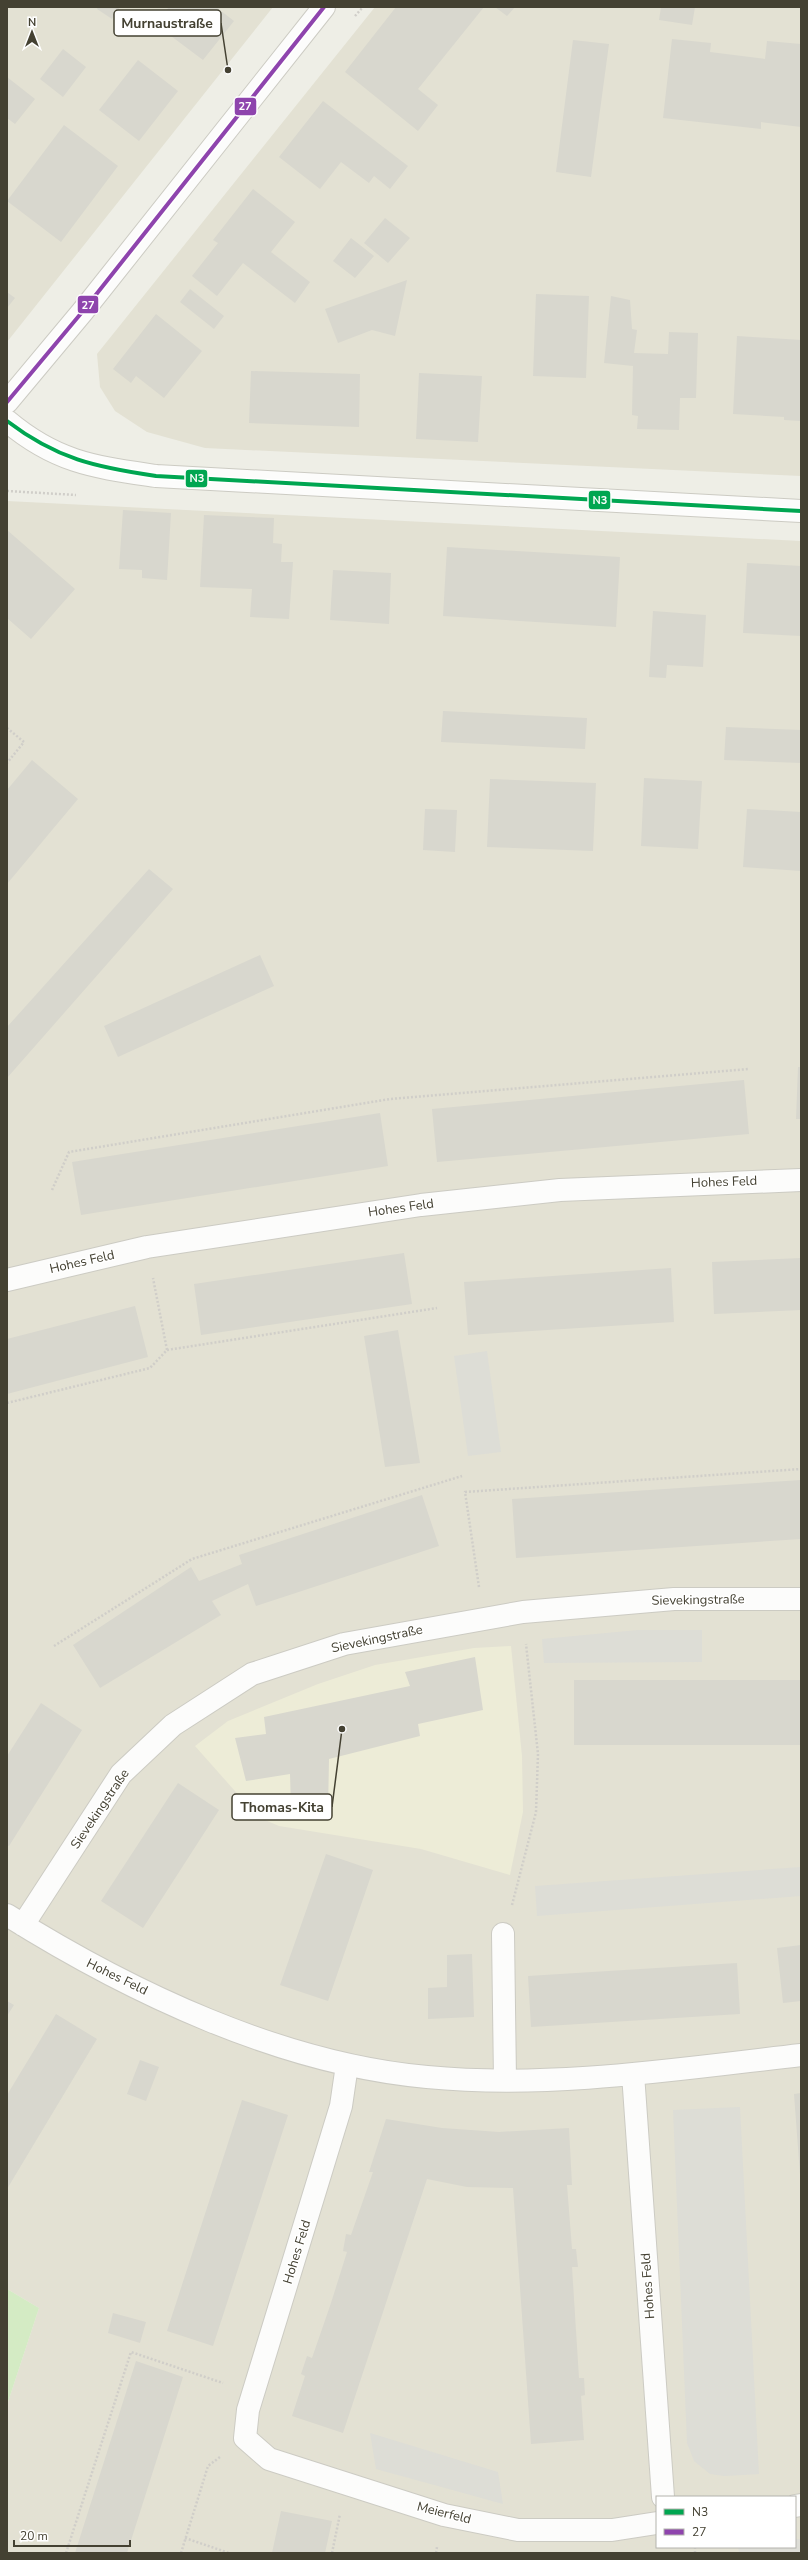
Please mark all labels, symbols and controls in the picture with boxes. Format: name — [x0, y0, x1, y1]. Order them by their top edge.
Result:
callout: Murnaustraße — [114, 10, 221, 36]
north arrow — [12, 12, 52, 52]
text: Murnaustraße — [121, 14, 213, 33]
text: N — [28, 15, 36, 30]
line badge: 27 — [234, 97, 257, 116]
text: 27 — [238, 99, 252, 114]
line badge: 27 — [77, 295, 99, 314]
text: 27 — [81, 298, 95, 313]
line badge: N3 — [185, 469, 208, 488]
text: N3 — [190, 471, 204, 486]
line badge: N3 — [588, 490, 611, 510]
text: N3 — [593, 493, 607, 508]
street label: Hohes Feld — [691, 1172, 757, 1192]
street label: Hohes Feld — [367, 1194, 435, 1222]
street label: Hohes Feld — [48, 1246, 116, 1278]
street label: Sievekingstraße — [651, 1590, 745, 1610]
street label: Sievekingstraße — [330, 1621, 424, 1657]
street label: Sievekingstraße — [67, 1765, 134, 1853]
callout: Thomas-Kita — [232, 1794, 332, 1820]
text: Thomas-Kita — [240, 1798, 324, 1817]
street label: Hohes Feld — [83, 1954, 151, 2000]
street label: Hohes Feld — [279, 2218, 315, 2286]
street label: Hohes Feld — [637, 2252, 659, 2320]
legend — [656, 2496, 796, 2548]
street label: Meierfeld — [415, 2498, 473, 2528]
text: N3 — [692, 2504, 708, 2520]
scale bar — [14, 2522, 130, 2548]
text: 27 — [692, 2524, 706, 2540]
text: 20 m — [20, 2528, 48, 2544]

